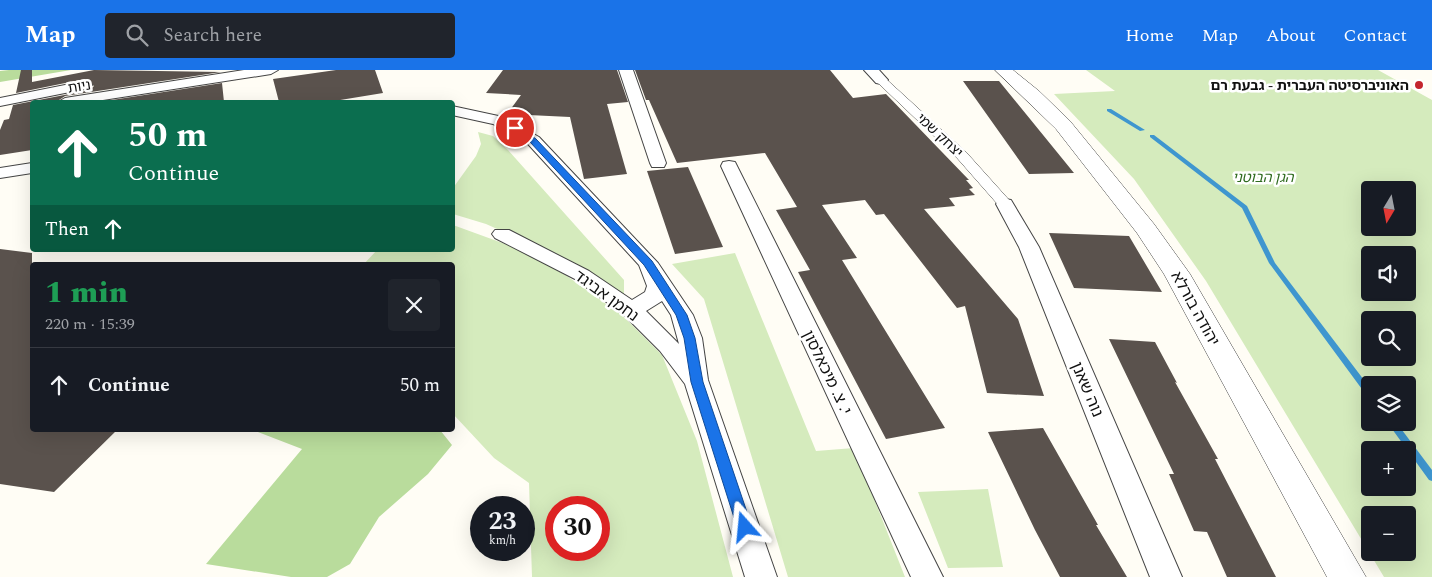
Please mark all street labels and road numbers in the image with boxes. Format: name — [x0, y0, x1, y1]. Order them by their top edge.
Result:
street label: ניות — [66, 74, 92, 99]
street label: יצחק שמי — [912, 108, 968, 163]
street label: נחמן אביגד — [569, 264, 644, 328]
street label: יהודה בורלא — [1165, 267, 1226, 350]
street label: י. צ. מיכאלסון — [796, 326, 858, 419]
street label: נוה שאנן — [1065, 358, 1109, 421]

